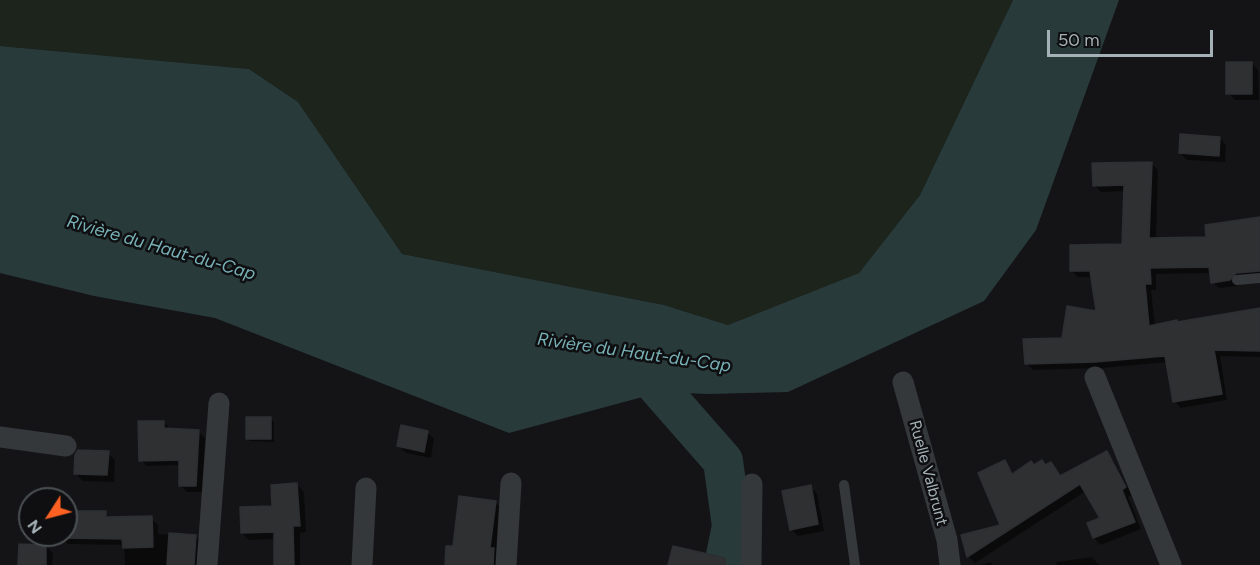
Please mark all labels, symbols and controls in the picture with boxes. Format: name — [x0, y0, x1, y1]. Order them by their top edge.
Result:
scale bar — [1050, 18, 1216, 56]
text: 50 m — [1058, 29, 1100, 51]
water label: Rivière du Haut-du-Cap — [64, 211, 258, 285]
water label: Rivière du Haut-du-Cap — [536, 329, 732, 377]
street label: Ruelle Valbrunt — [905, 418, 951, 528]
north arrow — [18, 487, 78, 547]
text: N — [23, 516, 46, 537]

